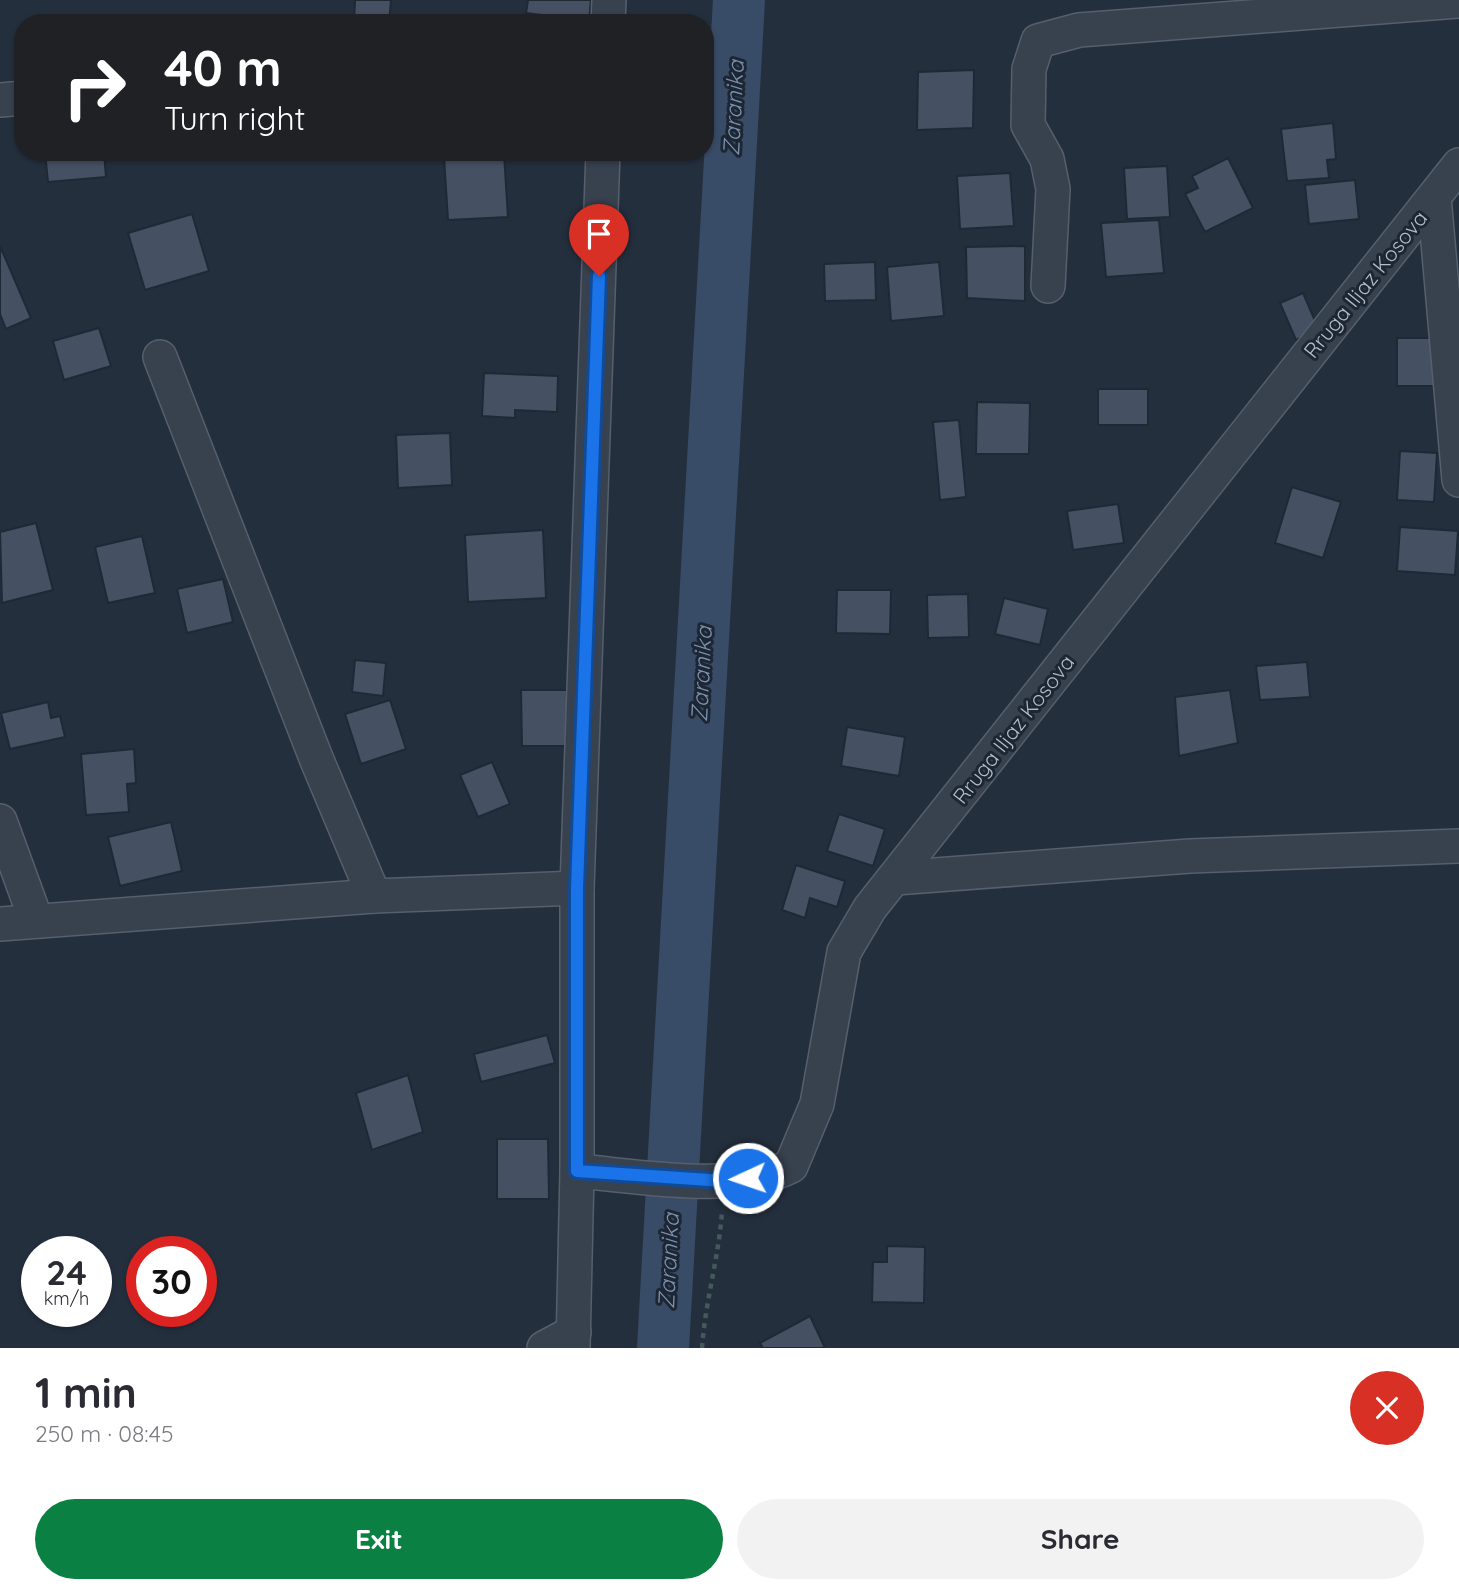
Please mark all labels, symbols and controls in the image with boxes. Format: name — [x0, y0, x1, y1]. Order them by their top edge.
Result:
text: 40 m — [164, 37, 282, 98]
icon: right — [49, 42, 140, 133]
water label: Zaranika — [716, 58, 750, 157]
text: Turn right — [164, 98, 305, 138]
pin — [569, 204, 629, 276]
street label: Rruga Iljaz Kosova — [1298, 205, 1432, 363]
icon: arrive — [580, 215, 618, 253]
water label: Zaranika — [684, 624, 718, 723]
street label: Rruga Iljaz Kosova — [947, 649, 1079, 809]
position arrow — [711, 1141, 785, 1215]
water label: Zaranika — [651, 1211, 685, 1310]
speed limit sign: 30 — [126, 1236, 217, 1327]
text: 24 — [46, 1250, 87, 1294]
text: km/h — [44, 1287, 89, 1310]
text: 1 min — [35, 1366, 137, 1419]
button: close — [1350, 1371, 1424, 1445]
text: 250 m · 08:45 — [35, 1419, 174, 1448]
button: Exit — [35, 1499, 723, 1579]
button: Share — [737, 1499, 1424, 1579]

